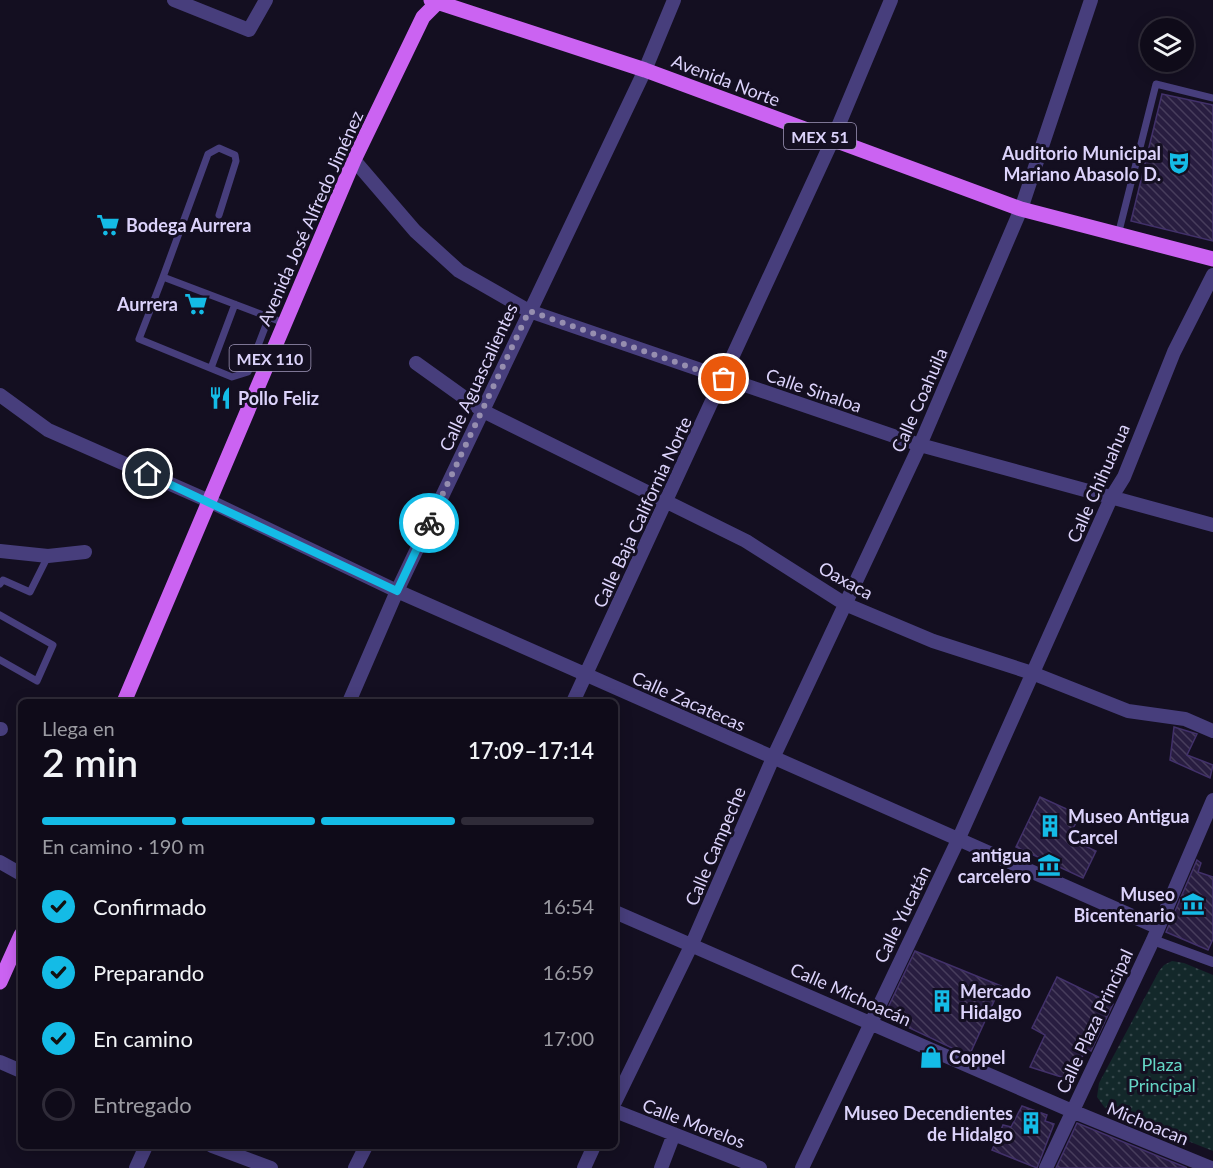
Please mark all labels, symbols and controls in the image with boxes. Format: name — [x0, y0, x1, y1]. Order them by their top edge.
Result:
map controls — [1140, 18, 1194, 72]
button: layers — [1140, 18, 1194, 72]
street label: Avenida Norte — [669, 49, 783, 111]
street label: Avenida José Alfredo Jiménez — [253, 107, 367, 329]
road number: MEX 51 — [784, 123, 856, 149]
place label: Auditorio Municipal Mariano Abasolo D. — [1001, 142, 1161, 185]
theatre icon: Auditorio Municipal Mariano Abasolo D. — [1166, 150, 1192, 176]
supermarket icon: Bodega Aurrera — [95, 212, 121, 238]
place label: Bodega Aurrera — [126, 214, 251, 236]
supermarket icon: Aurrera — [183, 291, 209, 317]
place label: Aurrera — [116, 293, 178, 315]
street label: Calle Aguascalientes — [434, 299, 522, 454]
street label: Calle Coahuila — [886, 344, 952, 456]
road number: MEX 110 — [230, 345, 310, 371]
pin — [698, 353, 749, 404]
icon: bag — [707, 362, 740, 395]
street label: Calle Sinaloa — [763, 363, 865, 417]
restaurant icon: Pollo Feliz — [207, 385, 233, 411]
place label: Pollo Feliz — [238, 387, 319, 409]
street label: Calle Baja California Norte — [588, 413, 696, 611]
street label: Calle Chihuahua — [1062, 420, 1134, 546]
pin — [122, 448, 173, 499]
icon: home — [131, 457, 164, 490]
courier — [399, 493, 459, 553]
icon: bike — [413, 507, 446, 540]
street label: Oaxaca — [815, 556, 877, 604]
street label: Calle Zacatecas — [629, 666, 749, 736]
text: Llega en — [42, 716, 115, 740]
text: 17:09–17:14 — [468, 737, 594, 764]
text: 2 min — [42, 739, 138, 785]
street label: Calle Campeche — [680, 783, 750, 909]
place label: Museo Antigua Carcel — [1068, 805, 1190, 848]
building icon: Museo Antigua Carcel — [1037, 813, 1063, 839]
text: En camino · 190 m — [42, 834, 205, 858]
place label: antigua carcelero — [958, 844, 1031, 887]
museum icon: antigua carcelero — [1036, 852, 1062, 878]
street label: Calle Yucatán — [869, 862, 935, 966]
place label: Museo Bicentenario — [1073, 883, 1175, 926]
icon: check — [42, 890, 75, 923]
museum icon: Museo Bicentenario — [1180, 891, 1206, 917]
text: Confirmado — [93, 893, 206, 920]
text: 16:54 — [543, 894, 594, 918]
street label: Calle Plaza Principal — [1051, 945, 1137, 1097]
icon: check — [42, 956, 75, 989]
street label: Calle Michoacán — [787, 958, 915, 1030]
text: Preparando — [93, 959, 204, 986]
text: 16:59 — [543, 960, 594, 984]
place label: Mercado Hidalgo — [960, 980, 1031, 1023]
building icon: Mercado Hidalgo — [929, 988, 955, 1014]
icon: check — [42, 1022, 75, 1055]
text: En camino — [93, 1025, 193, 1052]
text: 17:00 — [543, 1026, 594, 1050]
shop icon: Coppel — [918, 1044, 944, 1070]
place label: Coppel — [949, 1046, 1006, 1068]
park label: Plaza Principal — [1128, 1053, 1196, 1096]
text: Entregado — [93, 1091, 192, 1118]
street label: Calle Morelos — [640, 1093, 749, 1153]
street label: Michoacan — [1104, 1097, 1192, 1149]
place label: Museo Decendientes de Hidalgo — [844, 1102, 1013, 1145]
building icon: Museo Decendientes de Hidalgo — [1018, 1110, 1044, 1136]

